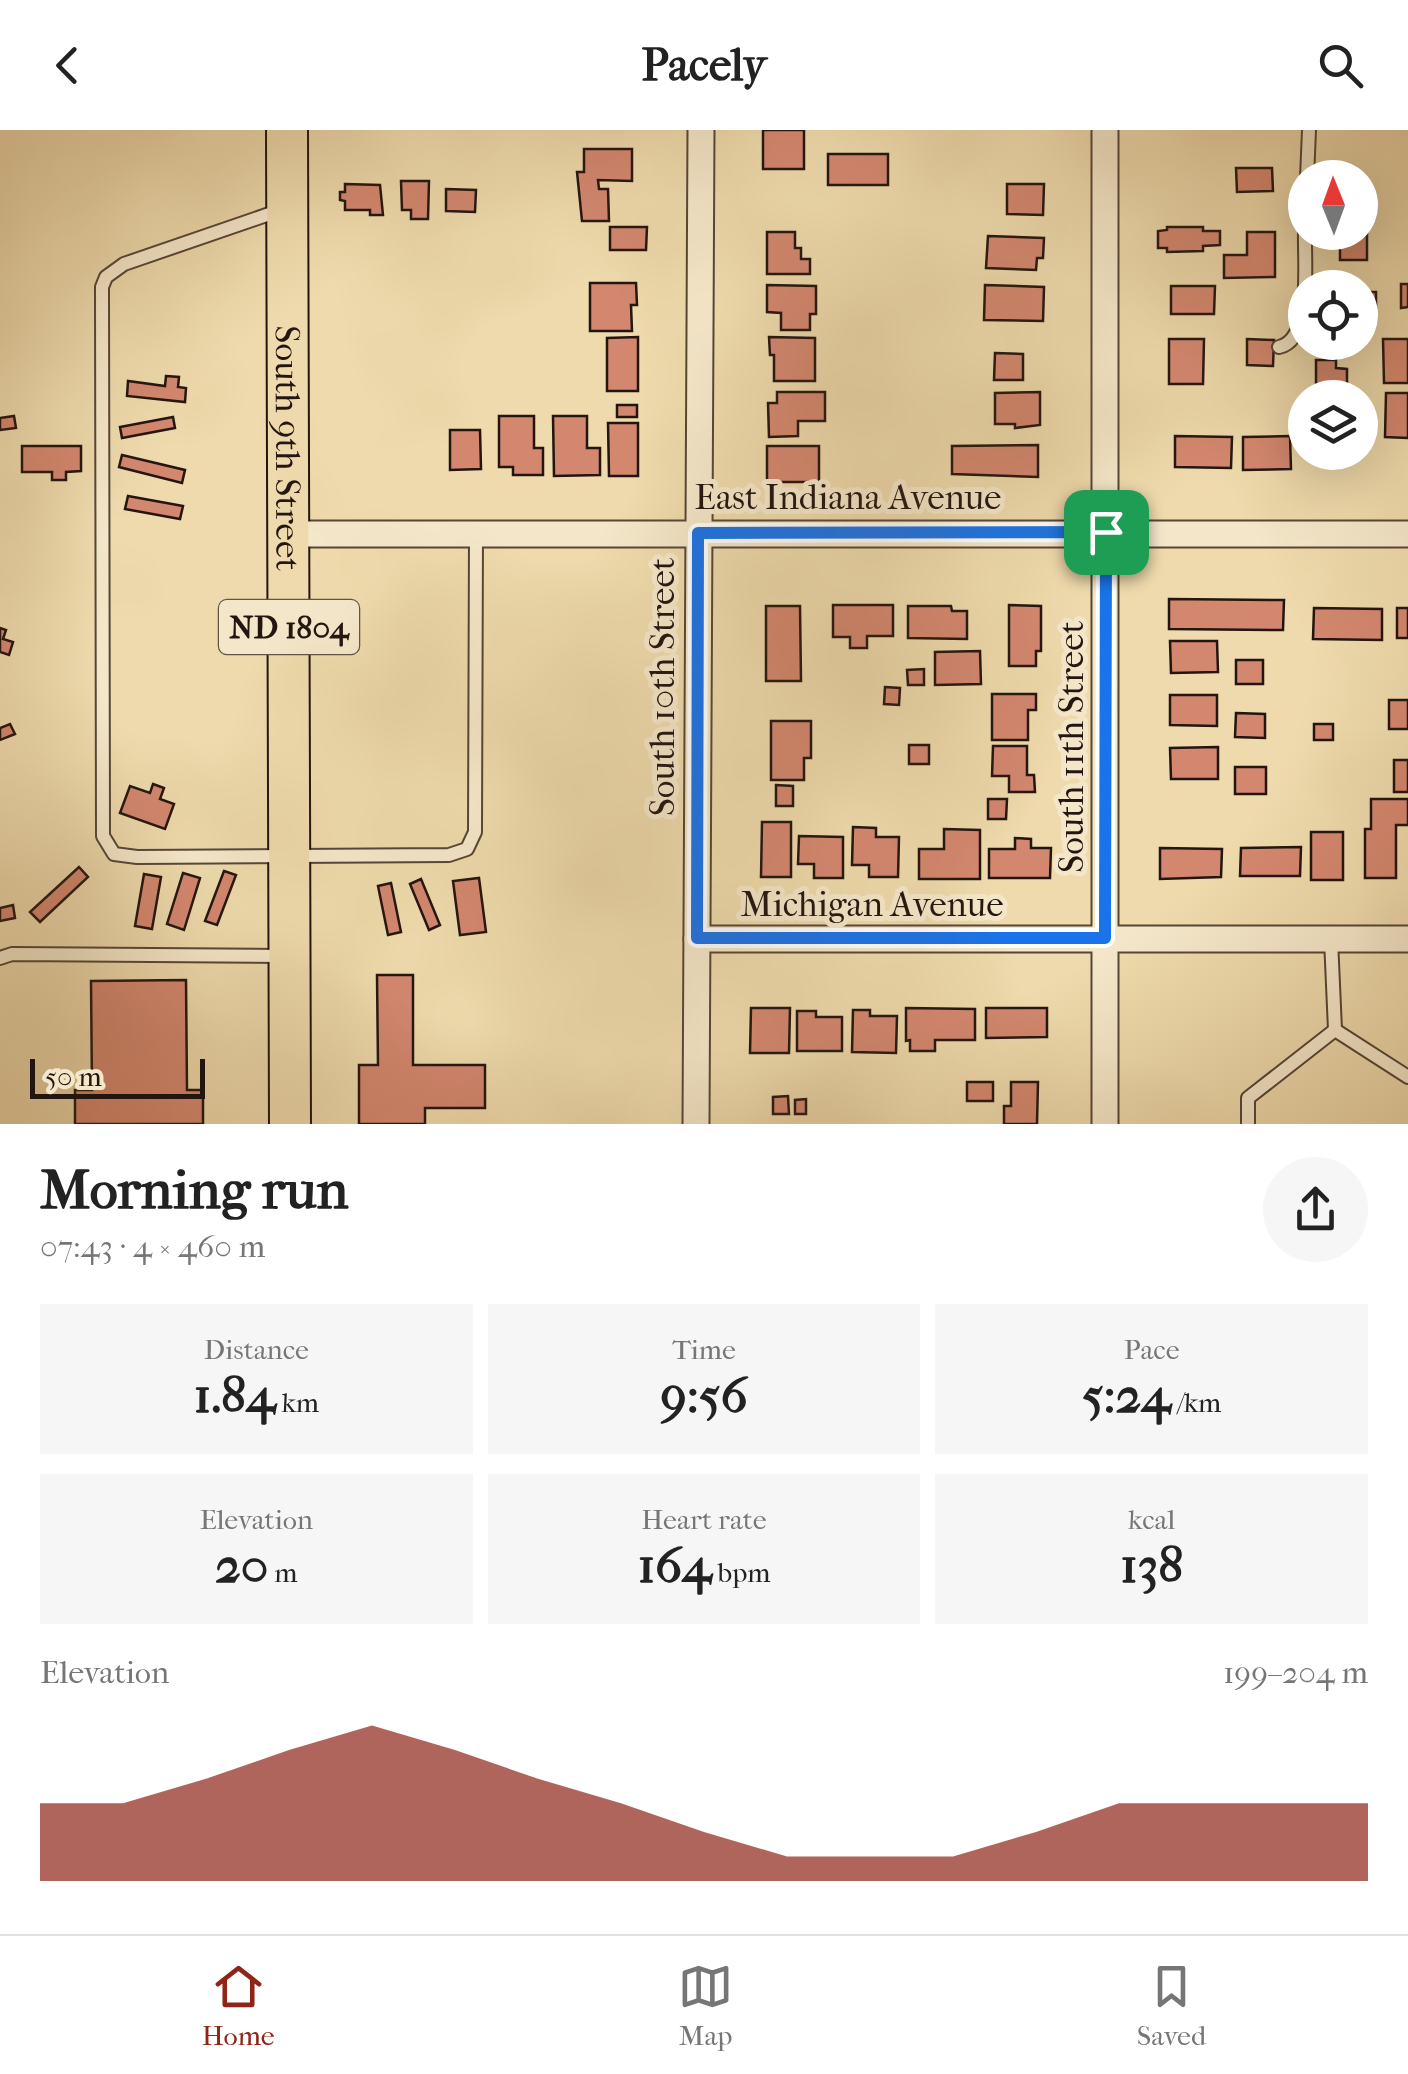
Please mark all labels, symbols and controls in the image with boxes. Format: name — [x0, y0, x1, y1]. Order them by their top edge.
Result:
icon: back — [40, 38, 95, 93]
icon: search — [1313, 38, 1368, 93]
text: Pacely — [642, 39, 766, 92]
north arrow — [1288, 160, 1378, 250]
map controls — [1288, 160, 1378, 470]
button: locate — [1288, 270, 1378, 360]
street label: South 9th Street — [267, 325, 308, 571]
button: layers — [1288, 380, 1378, 470]
street label: East Indiana Avenue — [695, 477, 1001, 518]
pin — [1064, 490, 1149, 575]
icon: arrive — [1079, 505, 1134, 560]
street label: South 10th Street — [642, 557, 683, 816]
road number: ND 1804 — [219, 600, 359, 654]
street label: South 11th Street — [1051, 621, 1092, 873]
street label: Michigan Avenue — [741, 884, 1003, 925]
scale bar — [30, 1054, 205, 1098]
text: 50 m — [45, 1060, 102, 1093]
button: share — [1263, 1157, 1368, 1262]
text: Morning run — [40, 1158, 348, 1222]
text: 07:43 · 4 × 460 m — [40, 1228, 265, 1265]
text: Distance — [204, 1333, 309, 1366]
text: Time — [672, 1333, 736, 1366]
text: Pace — [1124, 1333, 1180, 1366]
text: 1.84 — [194, 1366, 275, 1425]
text: 9:56 — [660, 1366, 748, 1425]
text: 5:24 — [1082, 1366, 1171, 1425]
text: km — [275, 1386, 319, 1419]
text: /km — [1171, 1386, 1221, 1419]
text: Elevation — [200, 1503, 313, 1536]
text: Heart rate — [641, 1503, 767, 1536]
text: kcal — [1128, 1503, 1175, 1536]
text: 20 — [215, 1536, 268, 1595]
text: 164 — [637, 1536, 712, 1595]
text: 138 — [1120, 1536, 1183, 1595]
text: m — [268, 1556, 298, 1589]
text: bpm — [712, 1556, 771, 1589]
text: Elevation — [40, 1654, 169, 1691]
text: 199–204 m — [1223, 1654, 1368, 1691]
tab: Home — [202, 1959, 275, 2052]
tab: Map — [678, 1959, 733, 2052]
tab: Saved — [1137, 1959, 1206, 2052]

